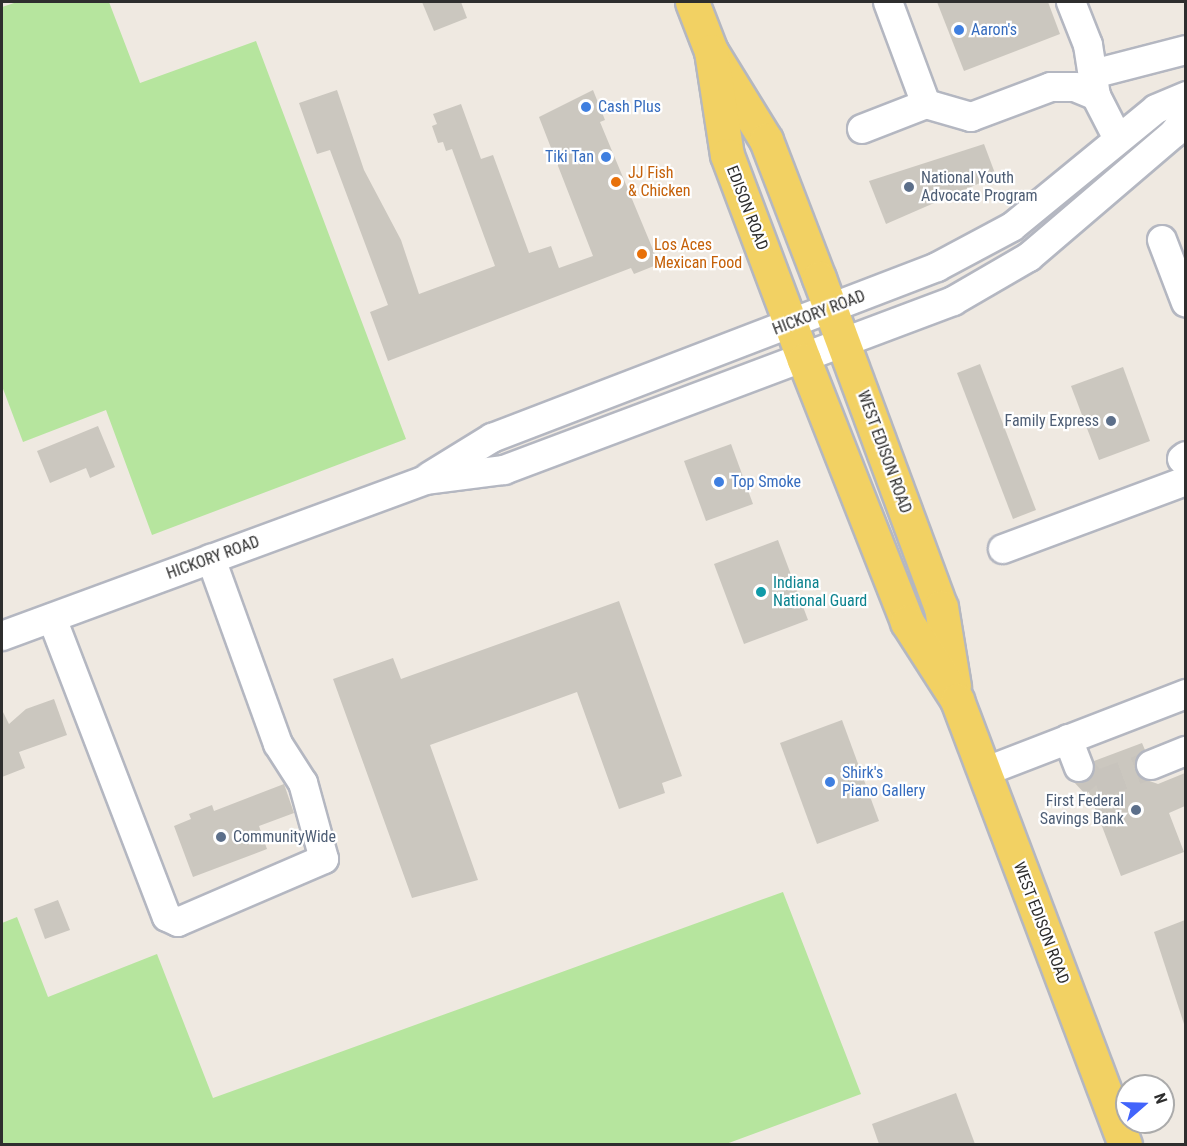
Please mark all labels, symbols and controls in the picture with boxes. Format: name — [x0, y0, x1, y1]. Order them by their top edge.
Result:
place label: Aaron's — [971, 20, 1017, 40]
marker: Aaron's — [952, 23, 966, 37]
place label: Cash Plus — [598, 97, 661, 117]
marker: Cash Plus — [579, 100, 593, 114]
place label: Tiki Tan — [545, 147, 594, 167]
marker: Tiki Tan — [599, 150, 613, 164]
place label: JJ Fish & Chicken — [628, 163, 691, 201]
street label: EDISON ROAD — [722, 163, 772, 253]
place label: National Youth Advocate Program — [921, 168, 1038, 206]
marker: JJ Fish & Chicken — [609, 175, 623, 189]
marker: National Youth Advocate Program — [902, 180, 916, 194]
place label: Los Aces Mexican Food — [654, 235, 742, 273]
marker: Los Aces Mexican Food — [635, 247, 649, 261]
street label: HICKORY ROAD — [770, 287, 868, 339]
street label: WEST EDISON ROAD — [853, 388, 915, 516]
place label: Family Express — [1004, 411, 1099, 431]
marker: Family Express — [1104, 414, 1118, 428]
place label: Top Smoke — [731, 472, 801, 492]
marker: Top Smoke — [712, 475, 726, 489]
street label: HICKORY ROAD — [164, 532, 262, 584]
place label: Indiana National Guard — [773, 573, 867, 611]
marker: Indiana National Guard — [754, 585, 768, 599]
place label: Shirk's Piano Gallery — [842, 763, 925, 801]
marker: Shirk's Piano Gallery — [823, 775, 837, 789]
place label: First Federal Savings Bank — [1040, 791, 1124, 829]
marker: First Federal Savings Bank — [1129, 803, 1143, 817]
place label: CommunityWide — [233, 827, 336, 847]
marker: CommunityWide — [214, 830, 228, 844]
street label: WEST EDISON ROAD — [1009, 859, 1073, 987]
north arrow — [1115, 1074, 1175, 1134]
text: N — [1150, 1090, 1171, 1106]

